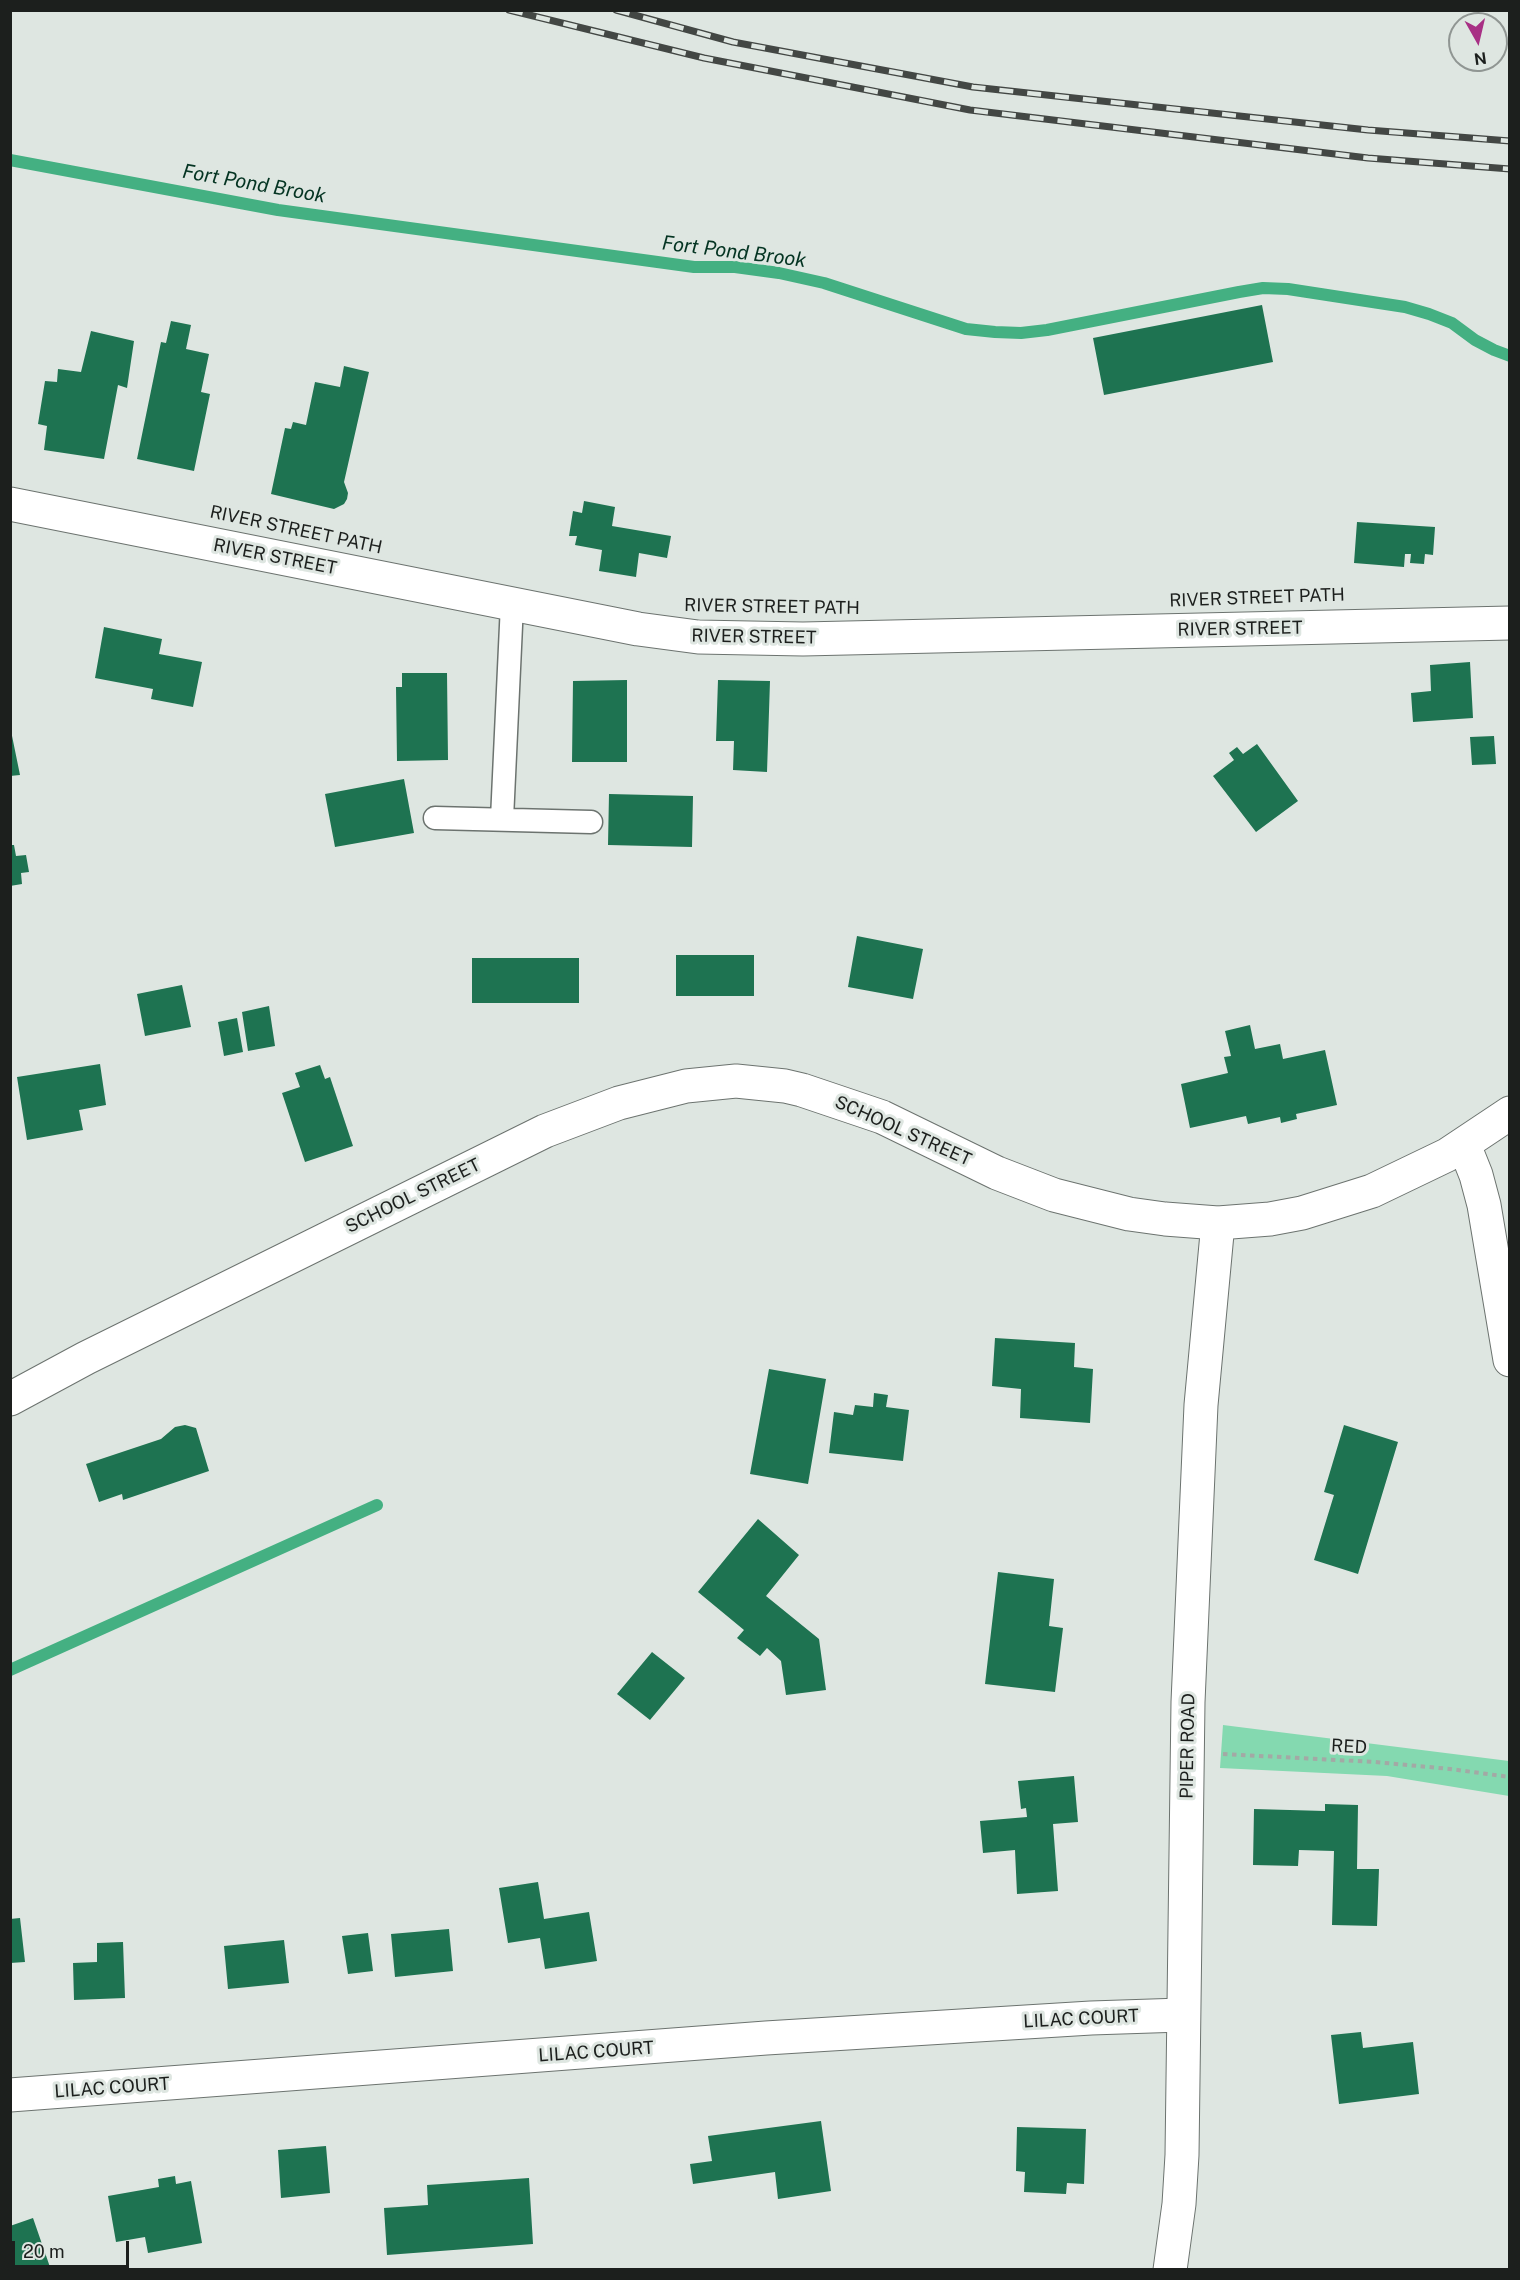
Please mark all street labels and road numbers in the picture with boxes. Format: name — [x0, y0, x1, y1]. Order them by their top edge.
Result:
street label: RIVER STREET PATH — [208, 501, 384, 559]
street label: RIVER STREET — [211, 534, 339, 580]
street label: RIVER STREET PATH — [1169, 584, 1345, 612]
street label: RIVER STREET PATH — [684, 595, 860, 619]
street label: RIVER STREET — [1177, 617, 1303, 641]
street label: RIVER STREET — [691, 625, 817, 649]
street label: SCHOOL STREET — [831, 1091, 975, 1171]
street label: SCHOOL STREET — [342, 1154, 484, 1238]
street label: PIPER ROAD — [1176, 1693, 1200, 1799]
street label: RED — [1330, 1735, 1368, 1759]
street label: LILAC COURT — [1023, 2005, 1139, 2033]
street label: LILAC COURT — [538, 2037, 654, 2067]
street label: LILAC COURT — [54, 2073, 170, 2103]

